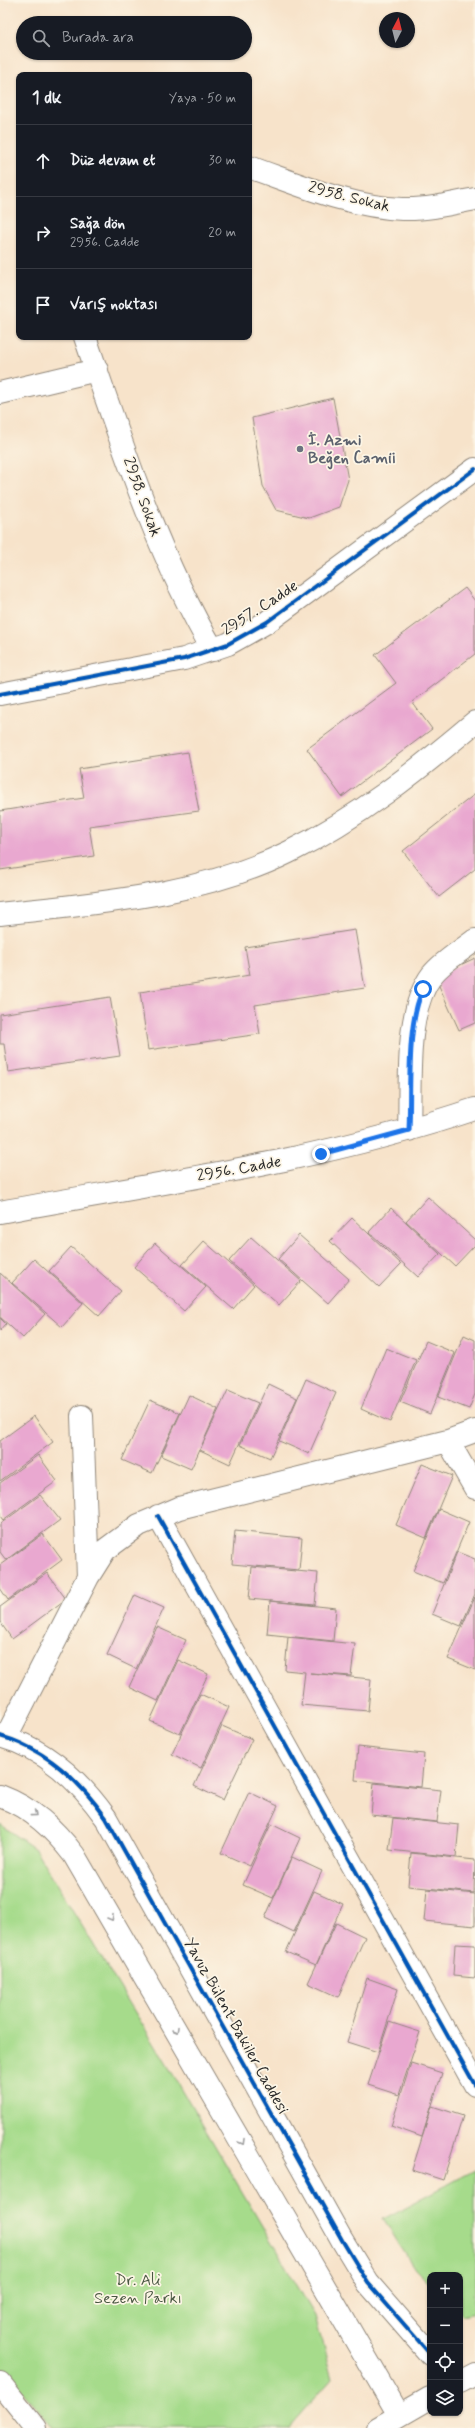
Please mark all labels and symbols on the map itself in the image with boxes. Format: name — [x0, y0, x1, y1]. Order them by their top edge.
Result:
north arrow — [379, 12, 415, 48]
street label: 2958. Sokak — [306, 177, 392, 217]
place label: İ. Azmi Beğen Camii — [308, 430, 396, 470]
marker: İ. Azmi Beğen Camii — [295, 444, 305, 454]
street label: 2958. Sokak — [118, 454, 166, 540]
street label: 2957. Cadde — [218, 576, 302, 640]
route start — [414, 980, 432, 998]
route end — [312, 1145, 330, 1163]
street label: 2956. Cadde — [195, 1151, 283, 1187]
one-way arrow — [30, 1809, 37, 1816]
one-way arrow — [107, 1913, 114, 1921]
street label: Yavuz Bülent Bakiler Caddesi — [179, 1934, 293, 2118]
one-way arrow — [172, 2026, 179, 2033]
one-way arrow — [237, 2138, 244, 2145]
park label: Dr. Ali Sezen Parkı — [94, 2270, 182, 2309]

